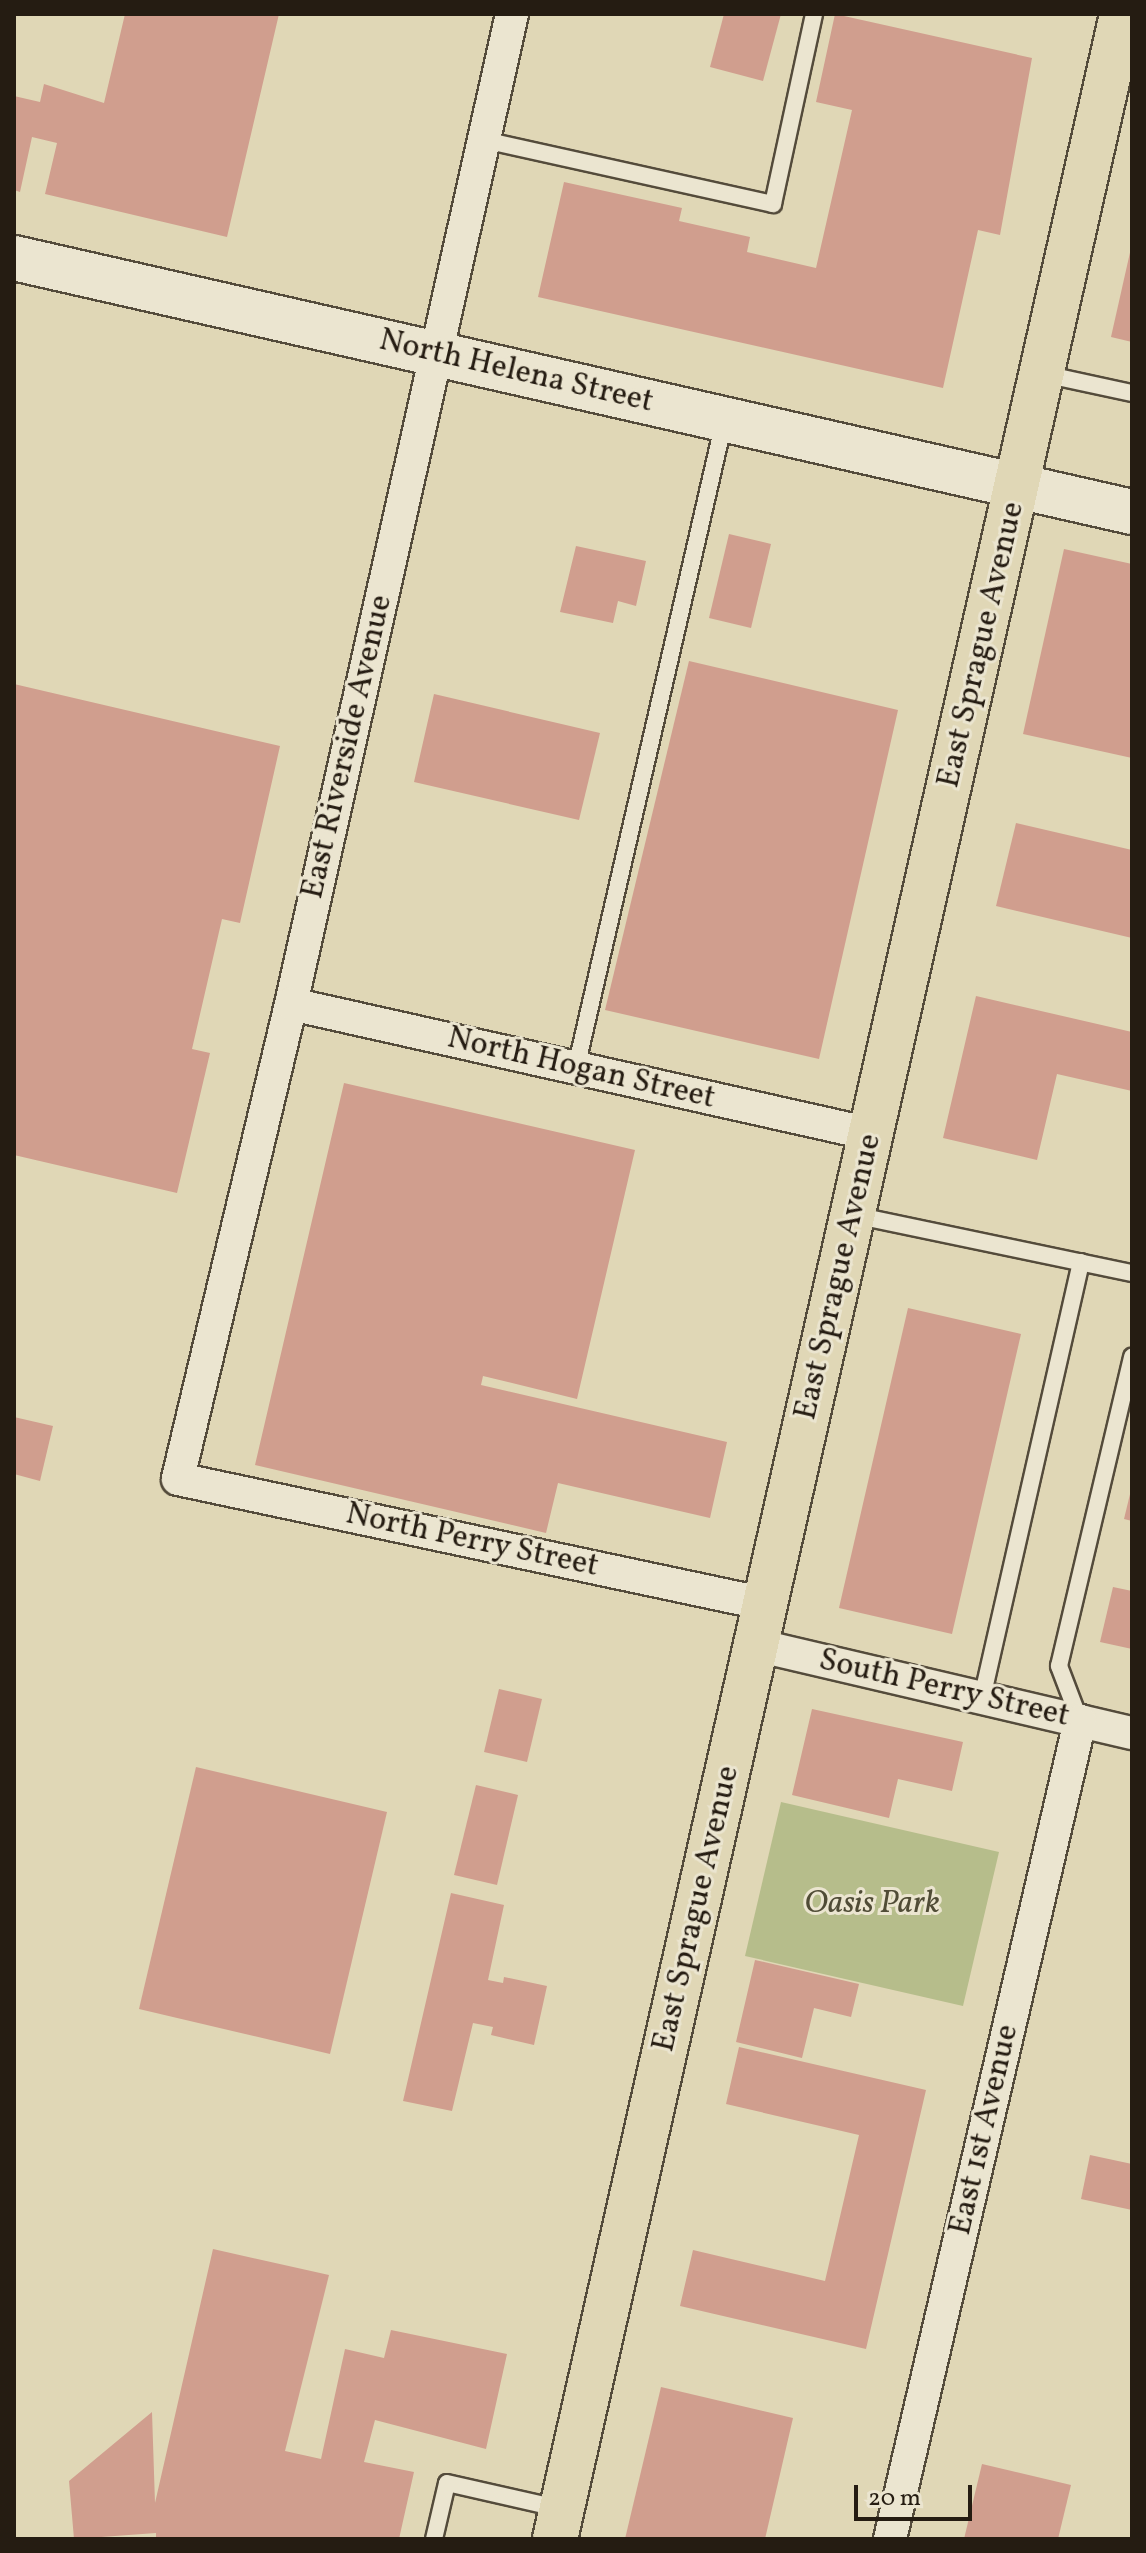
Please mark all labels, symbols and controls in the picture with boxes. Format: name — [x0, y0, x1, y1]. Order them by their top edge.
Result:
street label: North Helena Street — [375, 322, 657, 422]
street label: East Sprague Avenue — [930, 498, 1034, 792]
street label: East Riverside Avenue — [294, 591, 402, 903]
street label: North Hogan Street — [443, 1020, 719, 1118]
street label: East Sprague Avenue — [787, 1130, 891, 1424]
street label: North Perry Street — [342, 1495, 602, 1587]
street label: South Perry Street — [814, 1641, 1074, 1737]
street label: East Sprague Avenue — [645, 1762, 749, 2056]
park label: Oasis Park — [804, 1885, 940, 1923]
street label: East 1st Avenue — [942, 2021, 1028, 2239]
scale bar — [858, 2469, 976, 2519]
text: 20 m — [868, 2482, 921, 2516]

